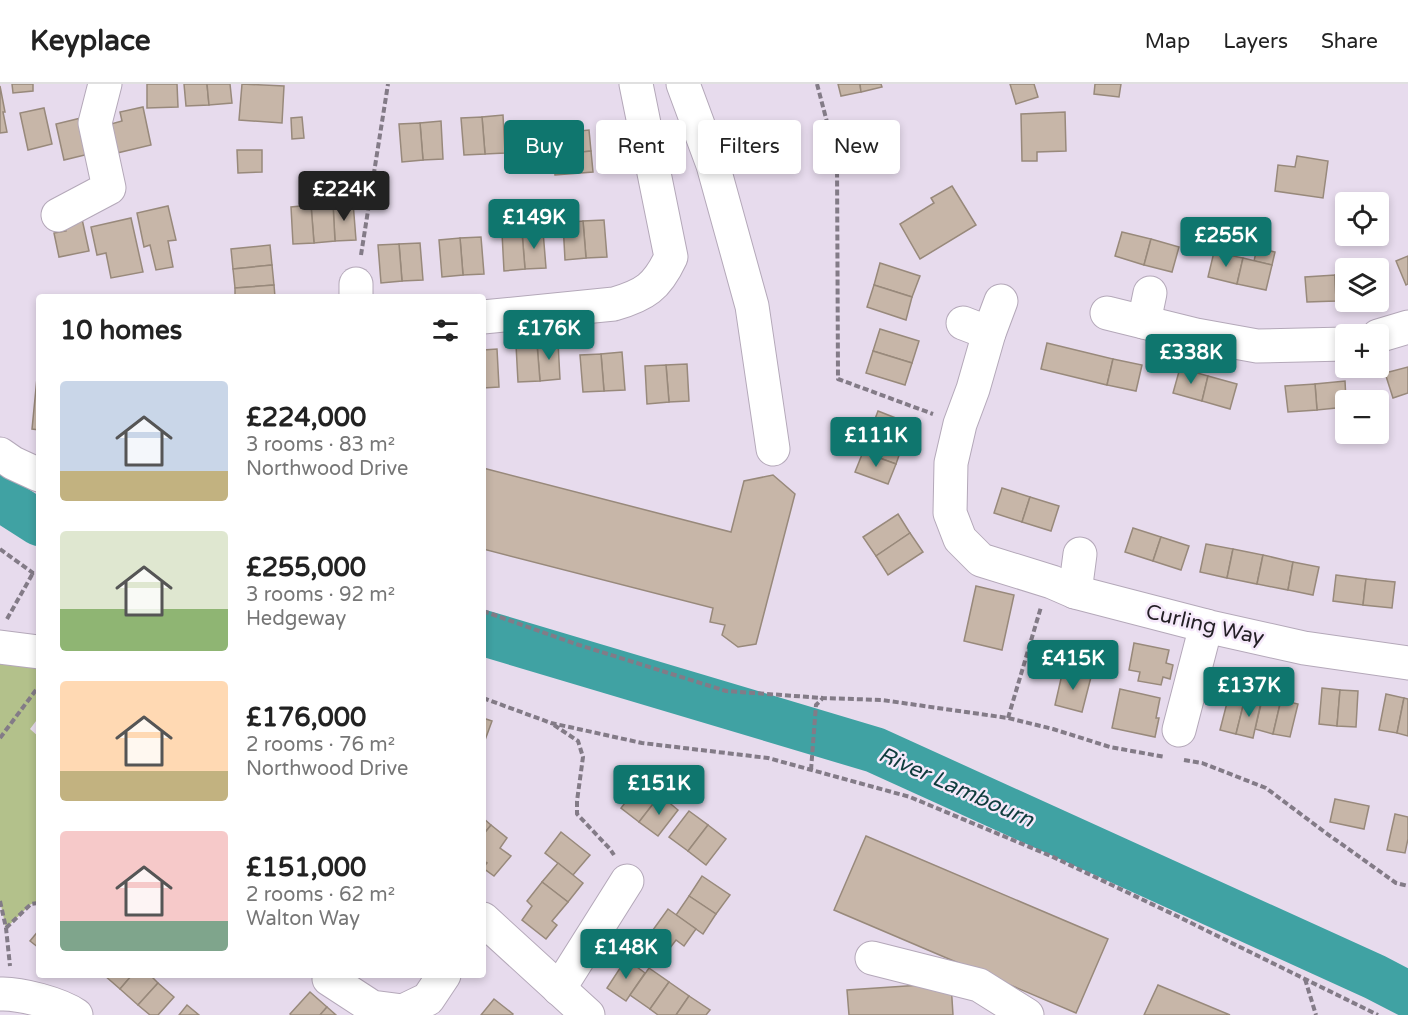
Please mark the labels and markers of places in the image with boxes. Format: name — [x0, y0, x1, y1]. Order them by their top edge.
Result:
pin: £224K — [302, 171, 386, 222]
pin: £149K — [492, 199, 576, 250]
pin: £255K — [1184, 217, 1268, 268]
pin: £176K — [507, 310, 591, 361]
pin: £338K — [1149, 334, 1233, 385]
pin: £111K — [834, 417, 918, 468]
pin: £415K — [1031, 640, 1115, 691]
pin: £137K — [1207, 667, 1291, 718]
pin: £151K — [617, 765, 701, 816]
pin: £148K — [584, 929, 668, 980]

